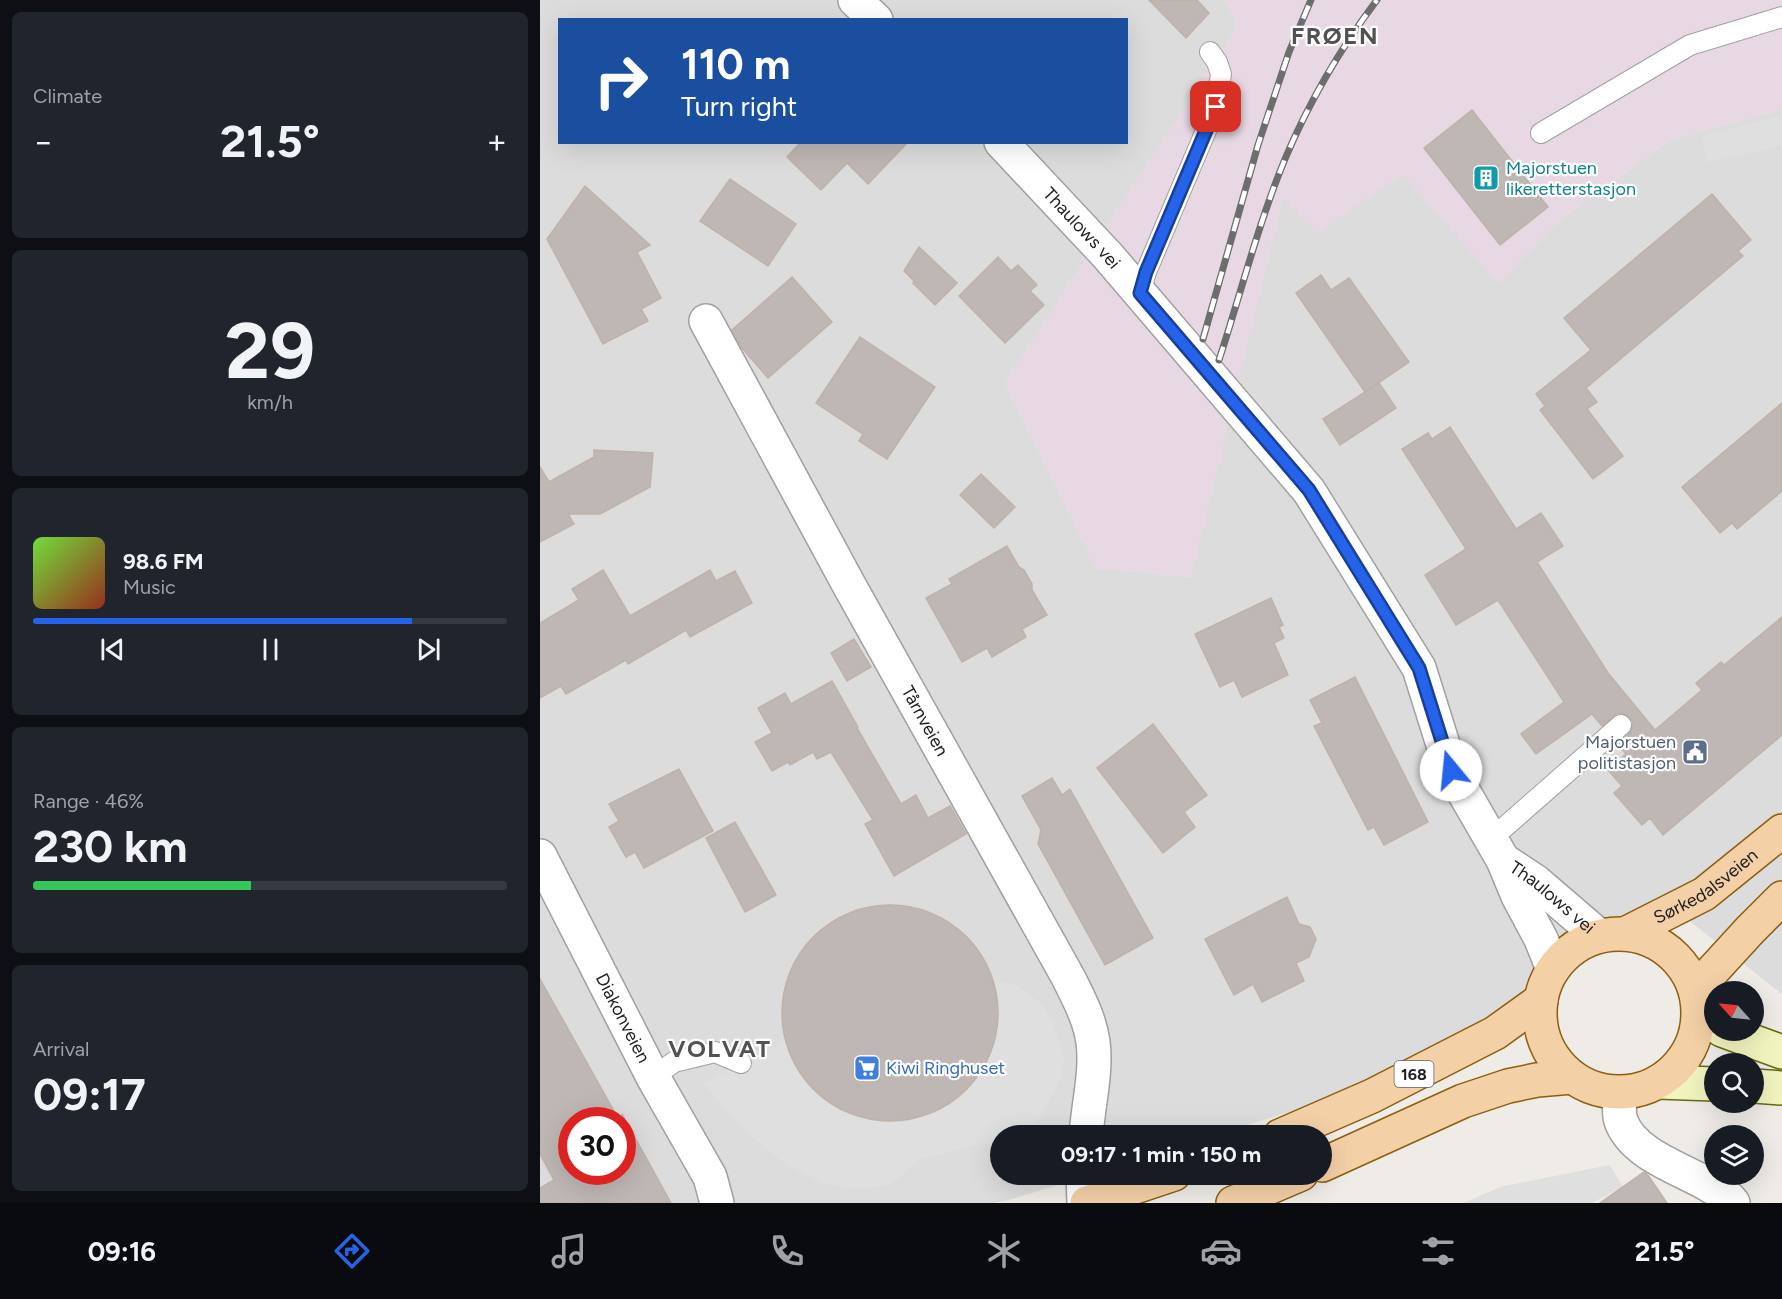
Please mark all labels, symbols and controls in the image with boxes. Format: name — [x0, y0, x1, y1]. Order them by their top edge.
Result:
district label: FRØEN — [1291, 21, 1379, 50]
text: 110 m — [681, 39, 790, 90]
icon: right — [582, 42, 660, 120]
pin — [1190, 81, 1241, 132]
text: Climate — [33, 84, 102, 108]
text: Turn right — [681, 90, 797, 123]
icon: arrive — [1199, 90, 1232, 123]
text: 21.5° — [220, 114, 320, 168]
text: − — [33, 122, 54, 161]
text: + — [486, 122, 507, 161]
place label: Majorstuen likeretterstasjon — [1506, 157, 1636, 200]
building icon: Majorstuen likeretterstasjon — [1471, 163, 1501, 193]
street label: Thaulows vei — [1038, 183, 1125, 273]
text: 29 — [225, 304, 315, 398]
text: km/h — [247, 390, 293, 414]
text: 98.6 FM — [123, 548, 204, 575]
text: Music — [123, 575, 176, 599]
icon: previous — [96, 633, 129, 666]
icon: pause — [254, 633, 287, 666]
icon: next — [412, 633, 445, 666]
street label: Tårnveien — [897, 682, 953, 760]
place label: Majorstuen politistasjon — [1578, 731, 1676, 774]
public building icon: Majorstuen politistasjon — [1680, 737, 1710, 767]
position arrow — [1419, 738, 1483, 802]
text: Range · 46% — [33, 789, 144, 813]
text: 230 km — [33, 819, 187, 873]
street label: Sørkedalsveien — [1650, 844, 1762, 929]
street label: Thaulows vei — [1506, 856, 1599, 939]
street label: Diakonveien — [591, 970, 655, 1067]
north arrow — [1704, 981, 1764, 1041]
map controls — [1704, 981, 1764, 1185]
district label: VOLVAT — [668, 1034, 772, 1063]
text: Arrival — [33, 1037, 89, 1061]
supermarket icon: Kiwi Ringhuset — [852, 1053, 882, 1083]
button: search — [1704, 1053, 1764, 1113]
place label: Kiwi Ringhuset — [886, 1057, 1005, 1079]
road number: 168 — [1394, 1061, 1434, 1087]
text: 09:17 — [33, 1067, 146, 1121]
speed limit sign: 30 — [558, 1107, 636, 1185]
button: layers — [1704, 1125, 1764, 1185]
text: 09:17 · 1 min · 150 m — [1061, 1141, 1261, 1168]
icon: directions — [331, 1230, 373, 1272]
icon: music — [548, 1230, 590, 1272]
icon: phone — [766, 1230, 808, 1272]
icon: climate — [983, 1230, 1025, 1272]
icon: car — [1200, 1230, 1242, 1272]
icon: filters — [1417, 1230, 1459, 1272]
text: 09:16 — [88, 1235, 156, 1268]
text: 21.5° — [1635, 1235, 1694, 1268]

